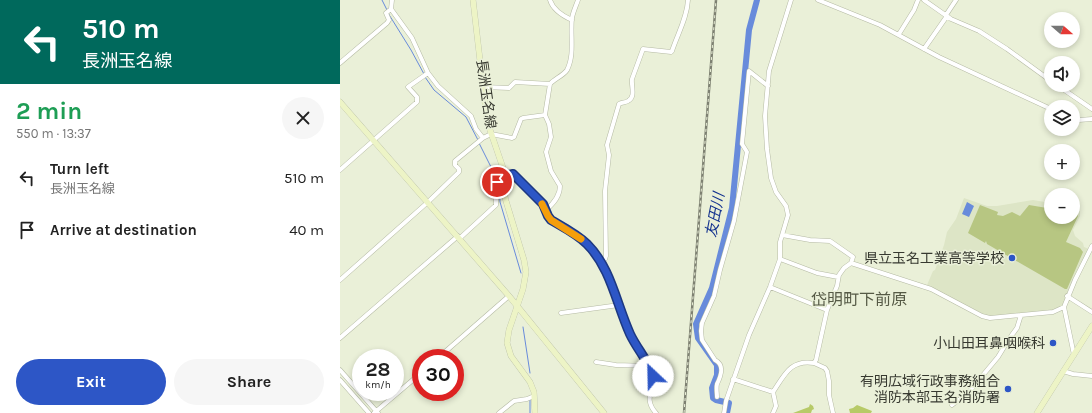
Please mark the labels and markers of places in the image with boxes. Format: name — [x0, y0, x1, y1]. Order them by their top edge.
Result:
pin — [480, 165, 514, 199]
place label: 県立玉名工業高等学校 — [864, 250, 1004, 267]
marker: 県立玉名工業高等学校 — [1007, 253, 1017, 263]
place label: 小山田耳鼻咽喉科 — [933, 335, 1045, 352]
marker: 小山田耳鼻咽喉科 — [1048, 338, 1058, 348]
place label: 有明広域行政事務組合 消防本部玉名消防署 — [860, 373, 1000, 406]
marker: 有明広域行政事務組合 消防本部玉名消防署 — [1003, 384, 1013, 394]

